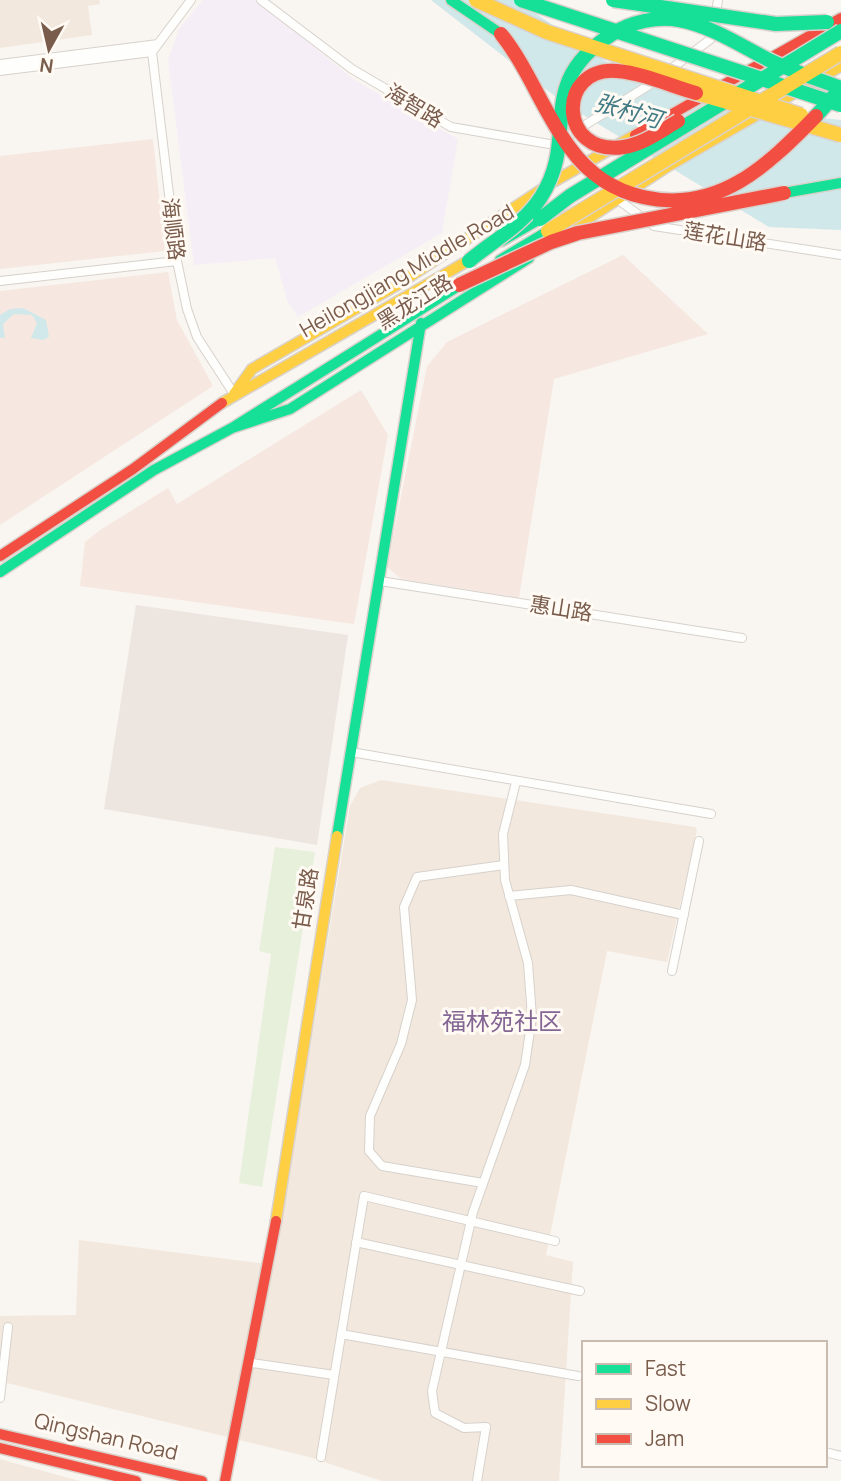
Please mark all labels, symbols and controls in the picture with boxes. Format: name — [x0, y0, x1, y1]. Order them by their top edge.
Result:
north arrow — [14, 14, 84, 84]
text: N — [38, 52, 55, 80]
street label: 海智路 — [380, 77, 449, 133]
water label: 张村河 — [591, 85, 670, 136]
street label: 海顺路 — [156, 196, 192, 262]
street label: Heilongjiang Middle Road — [294, 197, 519, 343]
street label: 莲花山路 — [681, 216, 769, 256]
street label: 黑龙江路 — [371, 267, 458, 335]
street label: 惠山路 — [528, 589, 594, 627]
street label: 甘泉路 — [286, 866, 324, 932]
district label: 福林苑社区 — [442, 1004, 562, 1037]
legend — [582, 1341, 827, 1467]
text: Fast — [645, 1354, 686, 1382]
text: Slow — [645, 1389, 691, 1417]
street label: Qingshan Road — [32, 1406, 181, 1466]
text: Jam — [645, 1424, 684, 1452]

